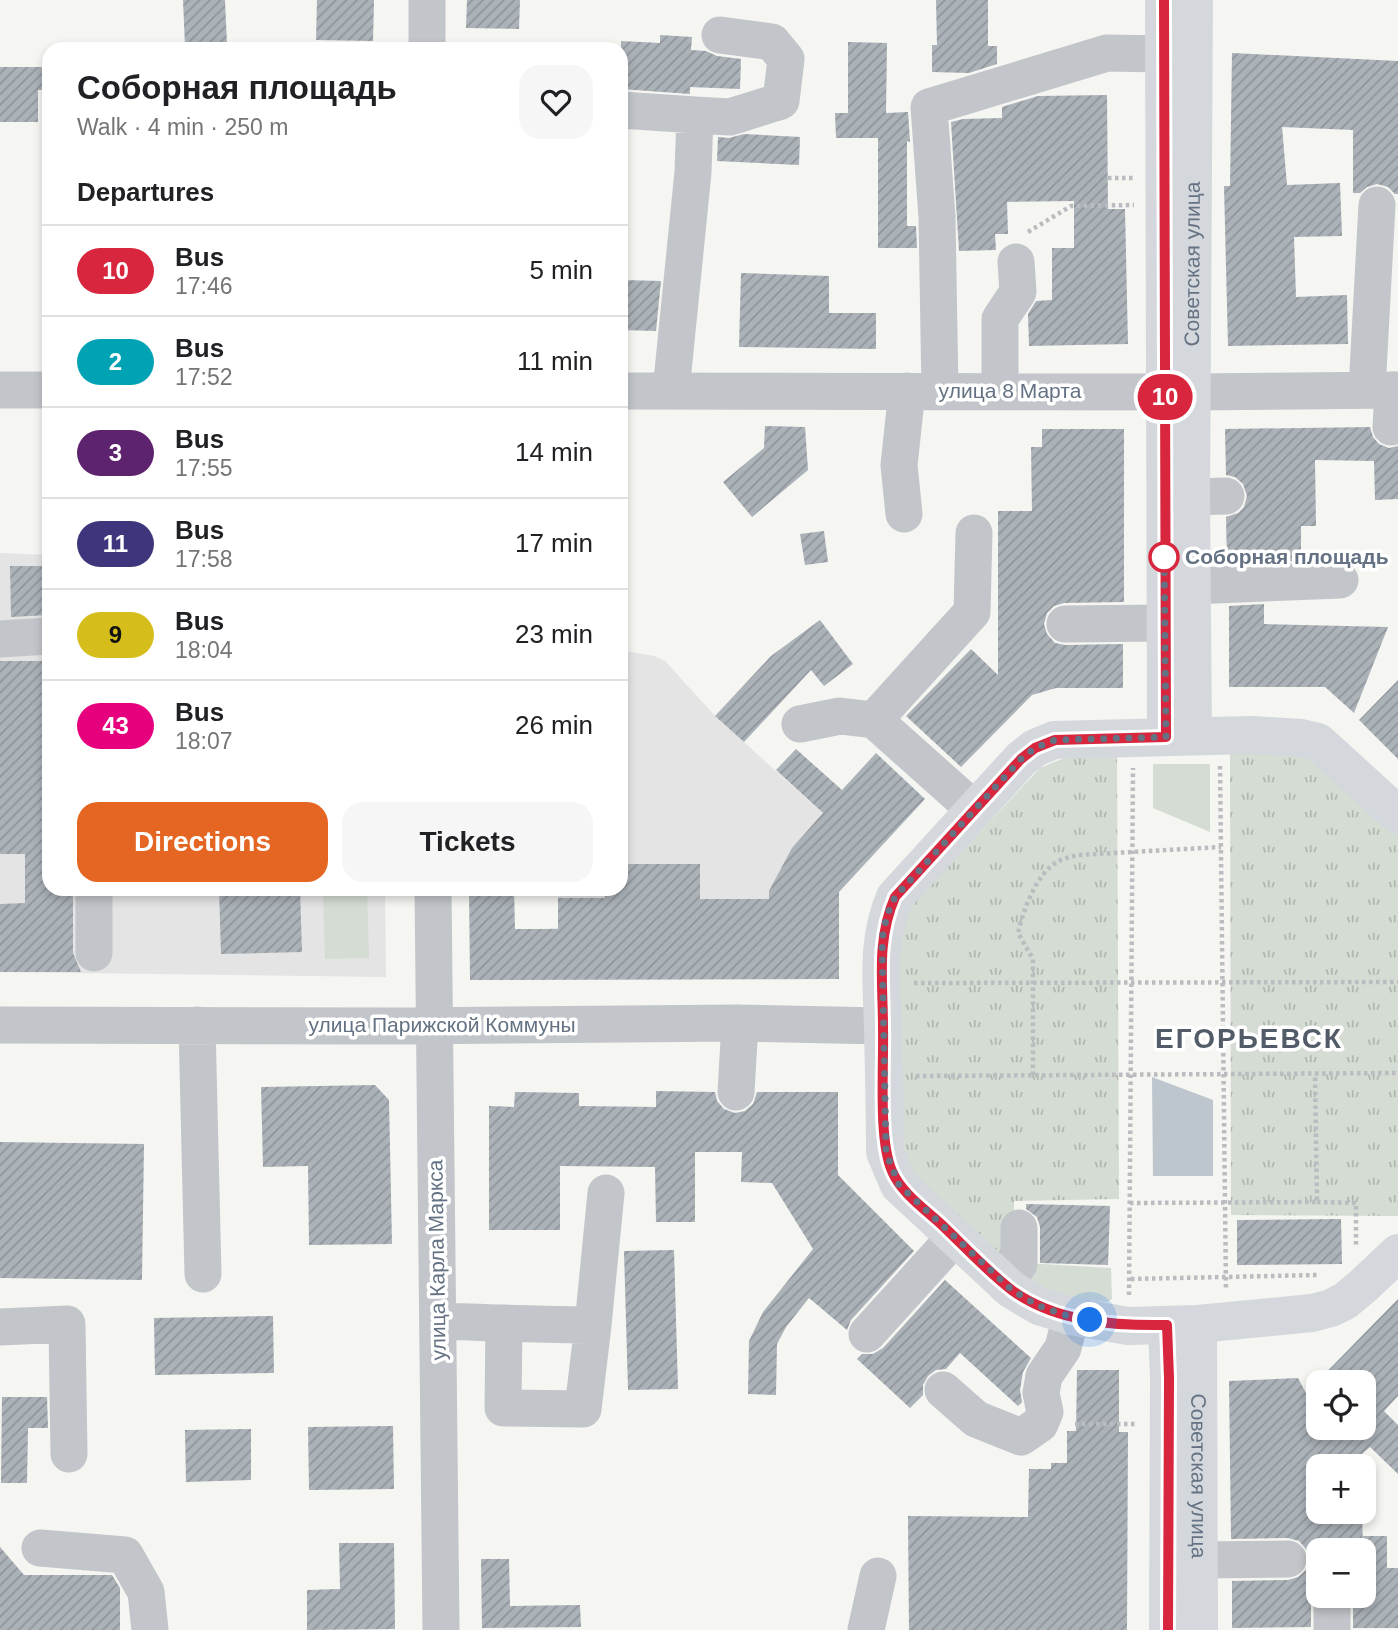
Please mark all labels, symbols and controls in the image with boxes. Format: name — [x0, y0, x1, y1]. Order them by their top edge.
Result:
button: heart — [519, 65, 593, 139]
text: Соборная площадь — [77, 69, 397, 106]
text: Walk · 4 min · 250 m — [77, 114, 288, 140]
text: Departures — [77, 177, 214, 207]
street label: Советская улица — [1180, 181, 1204, 347]
text: Bus — [175, 242, 224, 272]
text: 5 min — [529, 255, 593, 285]
text: 10 — [102, 257, 129, 284]
text: 17:46 — [175, 273, 233, 299]
text: Bus — [175, 333, 224, 363]
text: 11 min — [517, 346, 593, 376]
text: 2 — [109, 348, 122, 375]
text: 17:52 — [175, 364, 233, 390]
line badge: 10 — [1134, 374, 1196, 420]
street label: улица 8 Марта — [939, 379, 1082, 402]
text: 10 — [1152, 383, 1178, 410]
text: Bus — [175, 424, 224, 454]
text: 14 min — [515, 437, 593, 467]
text: 3 — [109, 439, 122, 466]
text: 17:55 — [175, 455, 233, 481]
text: Bus — [175, 515, 224, 545]
text: 17 min — [515, 528, 593, 558]
text: 11 — [103, 530, 128, 557]
marker: Соборная площадь — [1149, 542, 1179, 572]
place label: Соборная площадь — [1185, 545, 1389, 568]
text: 17:58 — [175, 546, 233, 572]
text: Bus — [175, 606, 224, 636]
text: 23 min — [515, 619, 593, 649]
text: 9 — [109, 621, 122, 648]
text: 18:04 — [175, 637, 233, 663]
text: Bus — [175, 697, 224, 727]
text: 26 min — [515, 710, 593, 740]
text: 43 — [102, 712, 129, 739]
text: 18:07 — [175, 728, 233, 754]
button: Directions — [77, 802, 328, 882]
button: Tickets — [342, 802, 593, 882]
street label: улица Парижской Коммуны — [308, 1013, 576, 1036]
district label: ЕГОРЬЕВСК — [1155, 1023, 1343, 1054]
street label: улица Карла Маркса — [423, 1159, 450, 1361]
your location — [1072, 1302, 1107, 1337]
map controls — [1306, 1370, 1376, 1608]
button: locate — [1306, 1370, 1376, 1440]
street label: Советская улица — [1187, 1393, 1211, 1559]
button: + — [1306, 1454, 1376, 1524]
button: − — [1306, 1538, 1376, 1608]

